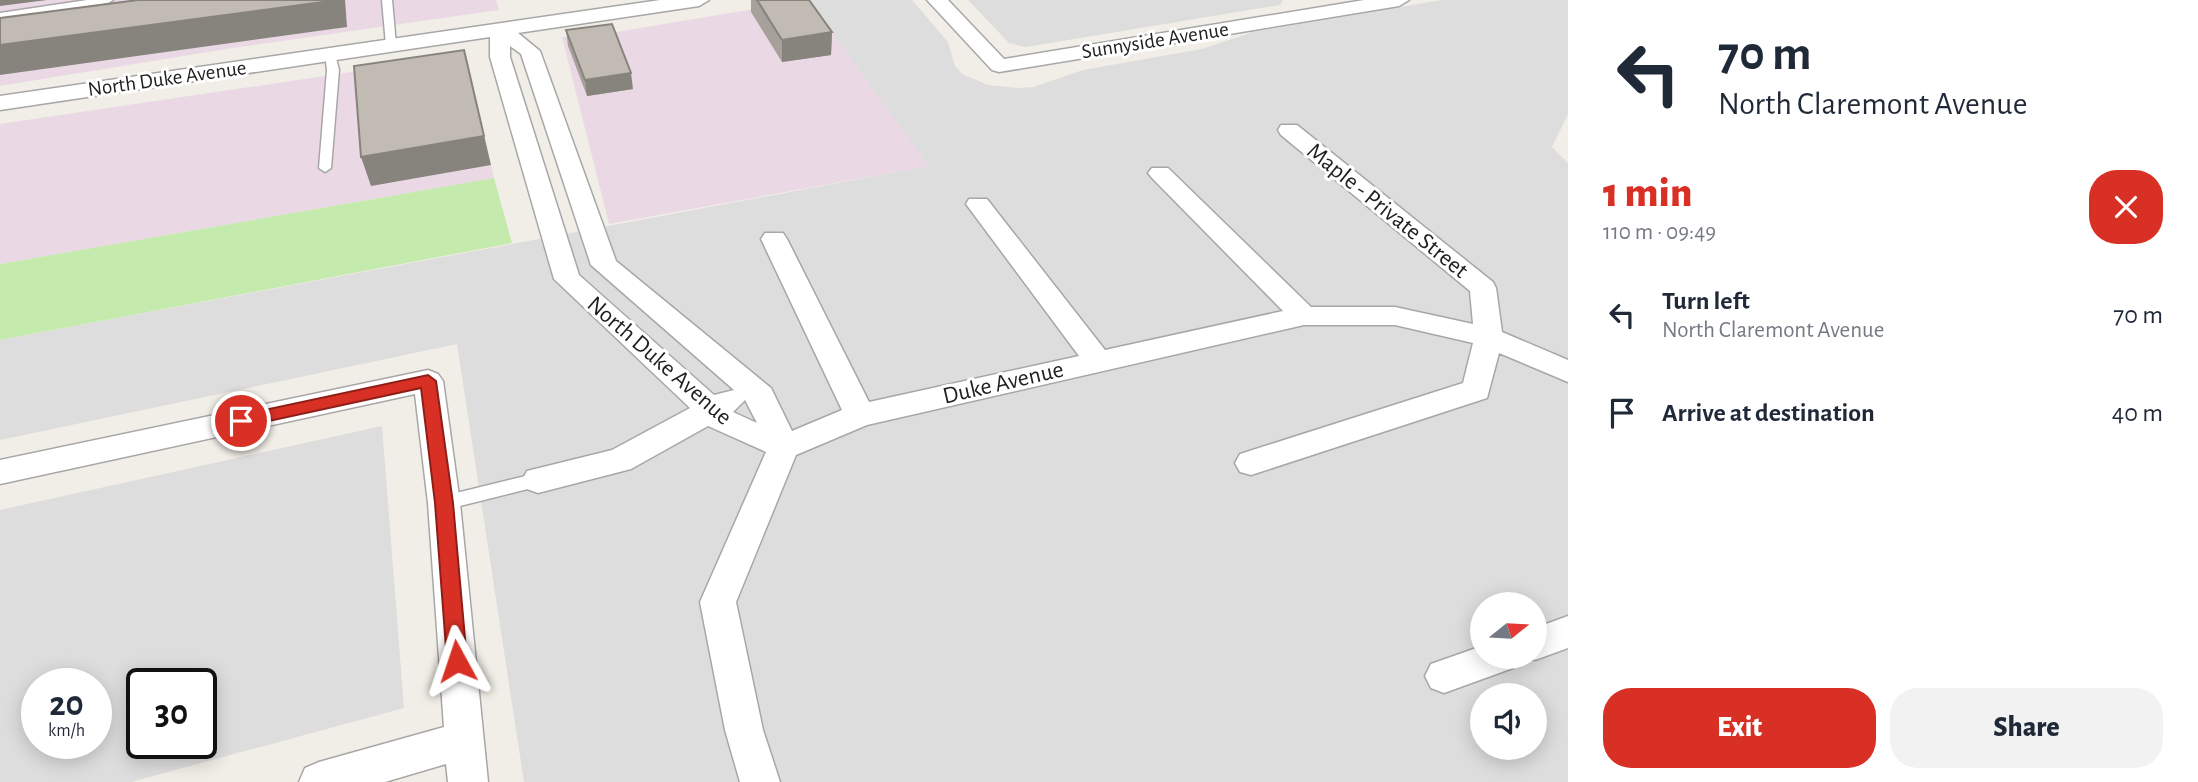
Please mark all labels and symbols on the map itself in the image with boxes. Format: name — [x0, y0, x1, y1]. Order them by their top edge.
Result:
street label: Sunnyside Avenue — [1080, 19, 1230, 62]
street label: North Duke Avenue — [86, 57, 248, 100]
street label: Maple - Private Street — [1302, 139, 1473, 283]
street label: North Duke Avenue — [583, 292, 736, 430]
street label: Duke Avenue — [940, 357, 1066, 409]
pin — [211, 391, 271, 451]
north arrow — [1470, 592, 1547, 668]
position arrow — [420, 624, 494, 698]
speed limit sign: 30 — [126, 668, 217, 759]

